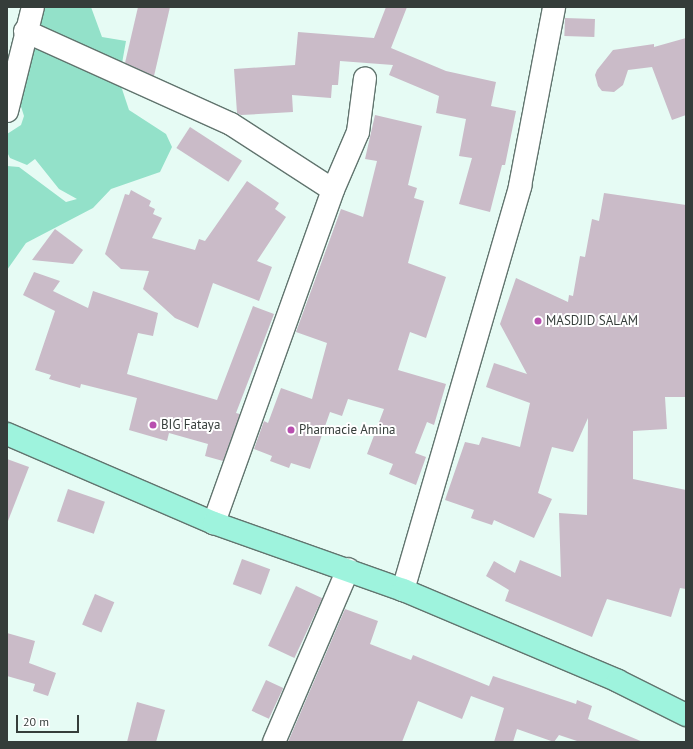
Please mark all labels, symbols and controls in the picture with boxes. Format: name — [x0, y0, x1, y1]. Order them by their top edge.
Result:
place label: MASDJID SALAM — [546, 313, 638, 329]
marker: MASDJID SALAM — [533, 316, 543, 326]
place label: BIG Fataya — [161, 417, 220, 433]
marker: BIG Fataya — [148, 420, 158, 430]
place label: Pharmacie Amina — [299, 422, 396, 438]
marker: Pharmacie Amina — [286, 425, 296, 435]
scale bar — [18, 707, 81, 733]
text: 20 m — [23, 714, 49, 729]

